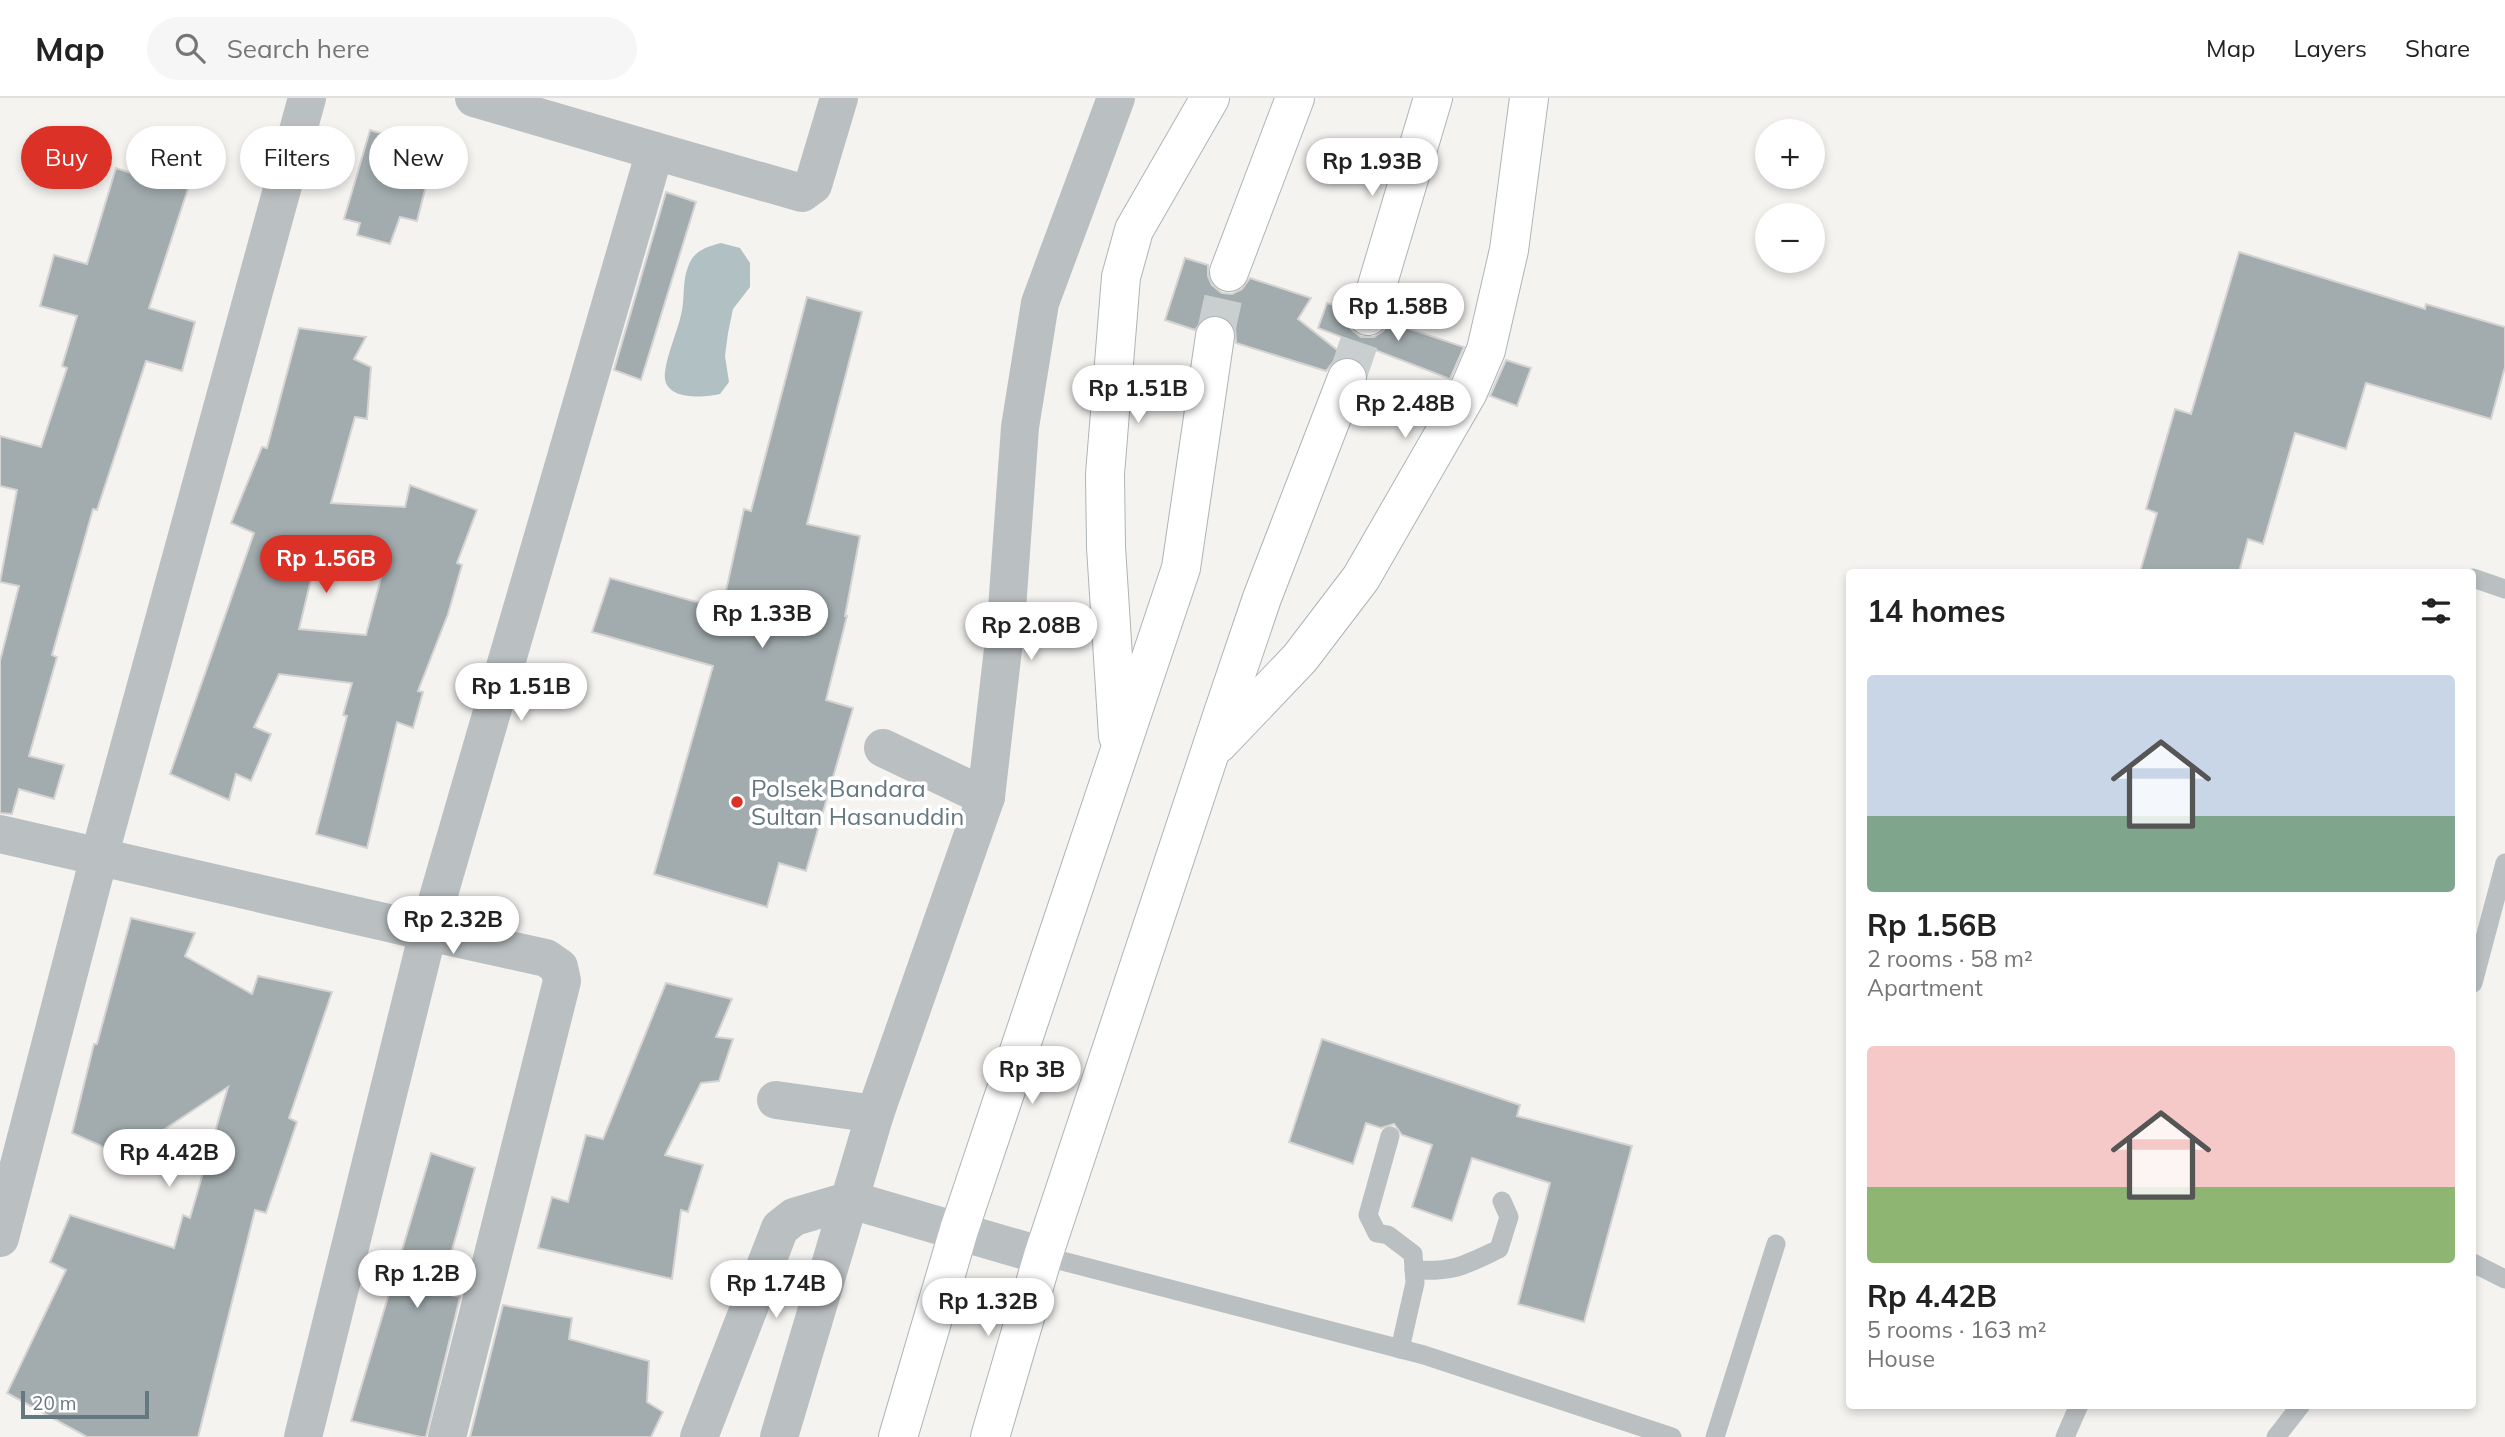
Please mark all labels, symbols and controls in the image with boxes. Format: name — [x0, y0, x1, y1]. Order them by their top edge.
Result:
search box — [147, 17, 637, 80]
text: Map — [35, 28, 105, 69]
icon: search — [171, 29, 209, 67]
text: Search here — [227, 32, 370, 65]
text: Map — [2206, 33, 2255, 63]
text: Layers — [2293, 33, 2367, 63]
text: Share — [2405, 33, 2470, 63]
map controls — [1755, 119, 1825, 273]
button: + — [1755, 119, 1825, 189]
chip: Buy — [21, 126, 112, 189]
chip: Rent — [126, 126, 226, 189]
chip: Filters — [240, 126, 355, 189]
chip: New — [369, 126, 468, 189]
pin: Rp 1.93B — [1300, 139, 1444, 198]
text: Rp 1.93B — [1322, 146, 1422, 175]
button: − — [1755, 203, 1825, 273]
pin: Rp 1.58B — [1326, 284, 1470, 343]
text: Rp 1.58B — [1348, 291, 1448, 320]
pin: Rp 1.51B — [1066, 366, 1210, 425]
text: Rp 1.51B — [1088, 373, 1188, 402]
pin: Rp 2.48B — [1333, 380, 1477, 440]
text: Rp 2.48B — [1355, 388, 1455, 417]
pin: Rp 1.56B — [254, 536, 398, 595]
text: Rp 1.56B — [276, 543, 376, 572]
pin: Rp 1.33B — [690, 590, 834, 650]
text: 14 homes — [1867, 592, 2006, 630]
icon: filters — [2417, 592, 2455, 630]
text: Rp 1.33B — [712, 598, 812, 627]
pin: Rp 2.08B — [959, 602, 1103, 662]
text: Rp 2.08B — [981, 610, 1081, 639]
pin: Rp 1.51B — [449, 664, 593, 723]
text: Rp 1.51B — [471, 671, 571, 700]
icon: home — [2098, 721, 2224, 847]
place label: Polsek Bandara Sultan Hasanuddin — [751, 773, 964, 831]
marker: Polsek Bandara Sultan Hasanuddin — [729, 794, 745, 810]
pin: Rp 2.32B — [381, 896, 525, 956]
text: Rp 2.32B — [403, 904, 503, 933]
text: Rp 1.56B — [1867, 906, 1997, 944]
text: 2 rooms · 58 m² — [1867, 944, 2033, 973]
text: Apartment — [1867, 973, 1983, 1002]
pin: Rp 3B — [983, 1046, 1081, 1106]
text: Rp 3B — [999, 1054, 1065, 1083]
icon: home — [2098, 1092, 2224, 1218]
pin: Rp 4.42B — [97, 1130, 241, 1189]
text: Rp 4.42B — [119, 1137, 219, 1166]
pin: Rp 1.2B — [352, 1250, 482, 1310]
text: Rp 1.2B — [374, 1258, 460, 1287]
pin: Rp 1.74B — [704, 1260, 848, 1320]
text: Rp 1.74B — [726, 1268, 826, 1297]
text: Rp 4.42B — [1867, 1277, 1997, 1315]
pin: Rp 1.32B — [916, 1278, 1060, 1338]
text: Rp 1.32B — [938, 1286, 1038, 1315]
text: 5 rooms · 163 m² — [1867, 1315, 2047, 1344]
text: House — [1867, 1344, 1935, 1373]
scale bar — [21, 1388, 149, 1420]
text: 20 m — [32, 1391, 76, 1415]

